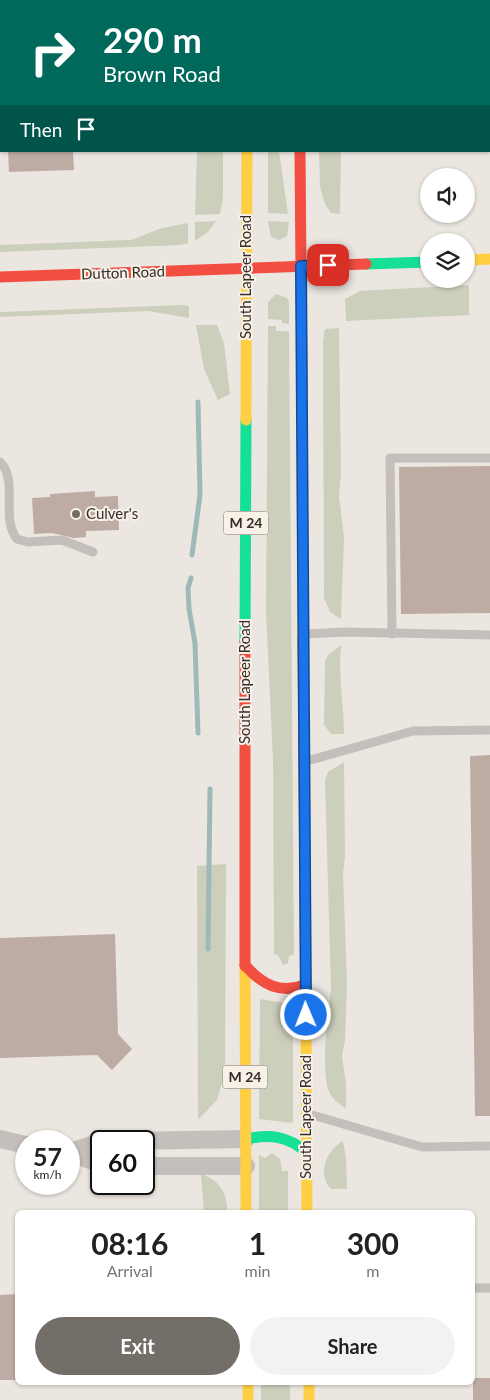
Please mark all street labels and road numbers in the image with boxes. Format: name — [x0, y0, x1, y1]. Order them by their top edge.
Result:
street label: South Lapeer Road — [236, 215, 254, 339]
street label: Dutton Road — [81, 262, 165, 282]
road number: M 24 — [224, 512, 268, 534]
street label: South Lapeer Road — [235, 620, 253, 744]
street label: South Lapeer Road — [296, 1055, 314, 1179]
road number: M 24 — [222, 1066, 268, 1088]

